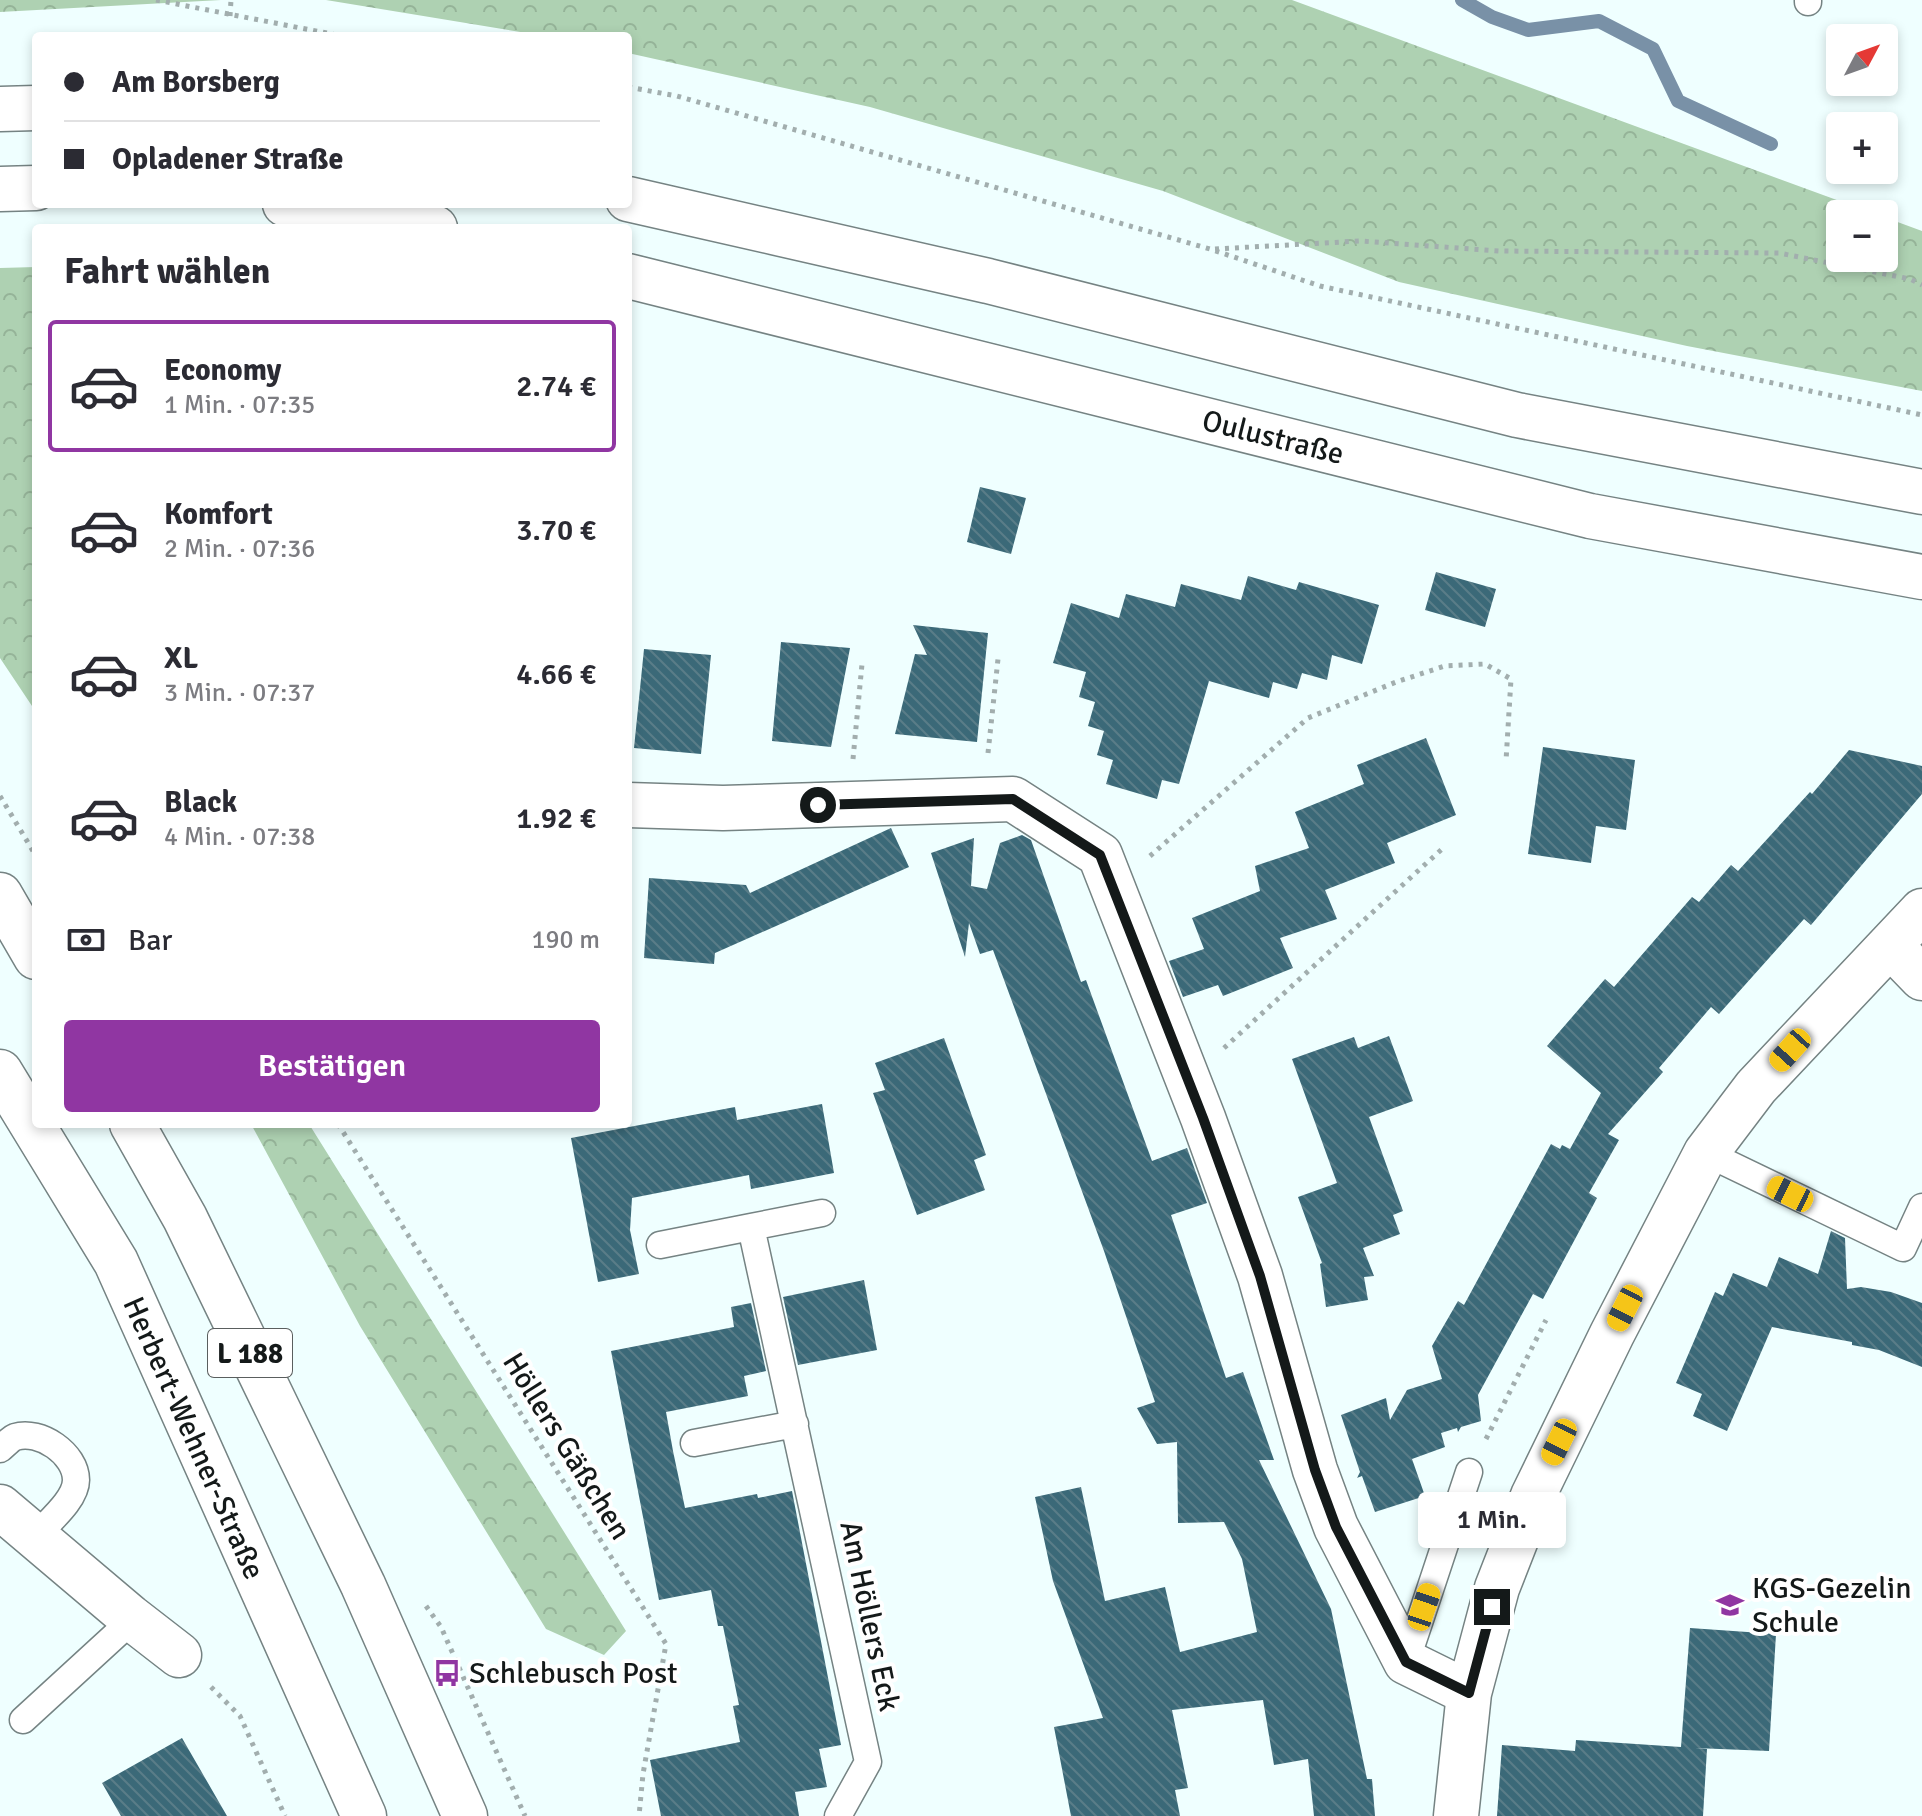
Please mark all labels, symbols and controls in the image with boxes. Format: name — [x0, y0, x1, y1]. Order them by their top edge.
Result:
north arrow — [1826, 24, 1898, 96]
map controls — [1826, 24, 1898, 272]
text: Am Borsberg — [112, 64, 280, 101]
button: + — [1826, 112, 1898, 184]
text: Opladener Straße — [112, 141, 343, 178]
button: − — [1826, 200, 1898, 272]
text: Fahrt wählen — [64, 249, 270, 294]
icon: car — [68, 350, 140, 422]
text: Economy — [164, 352, 281, 389]
text: 2.74 € — [516, 368, 596, 405]
text: 1 Min. · 07:35 — [164, 389, 315, 421]
street label: Oulustraße — [1198, 402, 1347, 473]
icon: car — [68, 494, 140, 566]
text: Komfort — [164, 496, 273, 533]
text: 3.70 € — [516, 512, 596, 549]
text: 2 Min. · 07:36 — [164, 533, 315, 565]
icon: car — [68, 638, 140, 710]
text: XL — [164, 640, 198, 677]
text: 4.66 € — [516, 656, 596, 693]
text: 3 Min. · 07:37 — [164, 677, 315, 709]
icon: car — [68, 782, 140, 854]
text: Black — [164, 784, 237, 821]
route start — [800, 787, 836, 823]
text: 1.92 € — [516, 800, 596, 837]
text: 4 Min. · 07:38 — [164, 821, 315, 853]
icon: cash — [64, 918, 108, 962]
text: Bar — [128, 922, 172, 959]
text: 190 m — [531, 924, 600, 956]
button: Bestätigen — [64, 1020, 600, 1112]
car — [1765, 1024, 1815, 1076]
car — [1763, 1173, 1817, 1215]
car — [1603, 1281, 1647, 1335]
street label: Herbert-Wehner-Straße — [115, 1291, 273, 1585]
road number: L 188 — [208, 1329, 292, 1377]
street label: Höllers Gäßchen — [494, 1346, 639, 1547]
car — [1538, 1415, 1580, 1469]
callout: 1 Min. — [1418, 1491, 1566, 1547]
text: 1 Min. — [1457, 1504, 1527, 1536]
street label: Am Höllers Eck — [831, 1518, 908, 1714]
place label: KGS-Gezelin Schule — [1752, 1570, 1912, 1641]
car — [1405, 1580, 1443, 1634]
route end — [1474, 1589, 1510, 1625]
school or university icon: KGS-Gezelin Schule — [1715, 1590, 1745, 1620]
place label: Schlebusch Post — [469, 1655, 678, 1692]
bus stop icon: Schlebusch Post — [432, 1658, 462, 1688]

